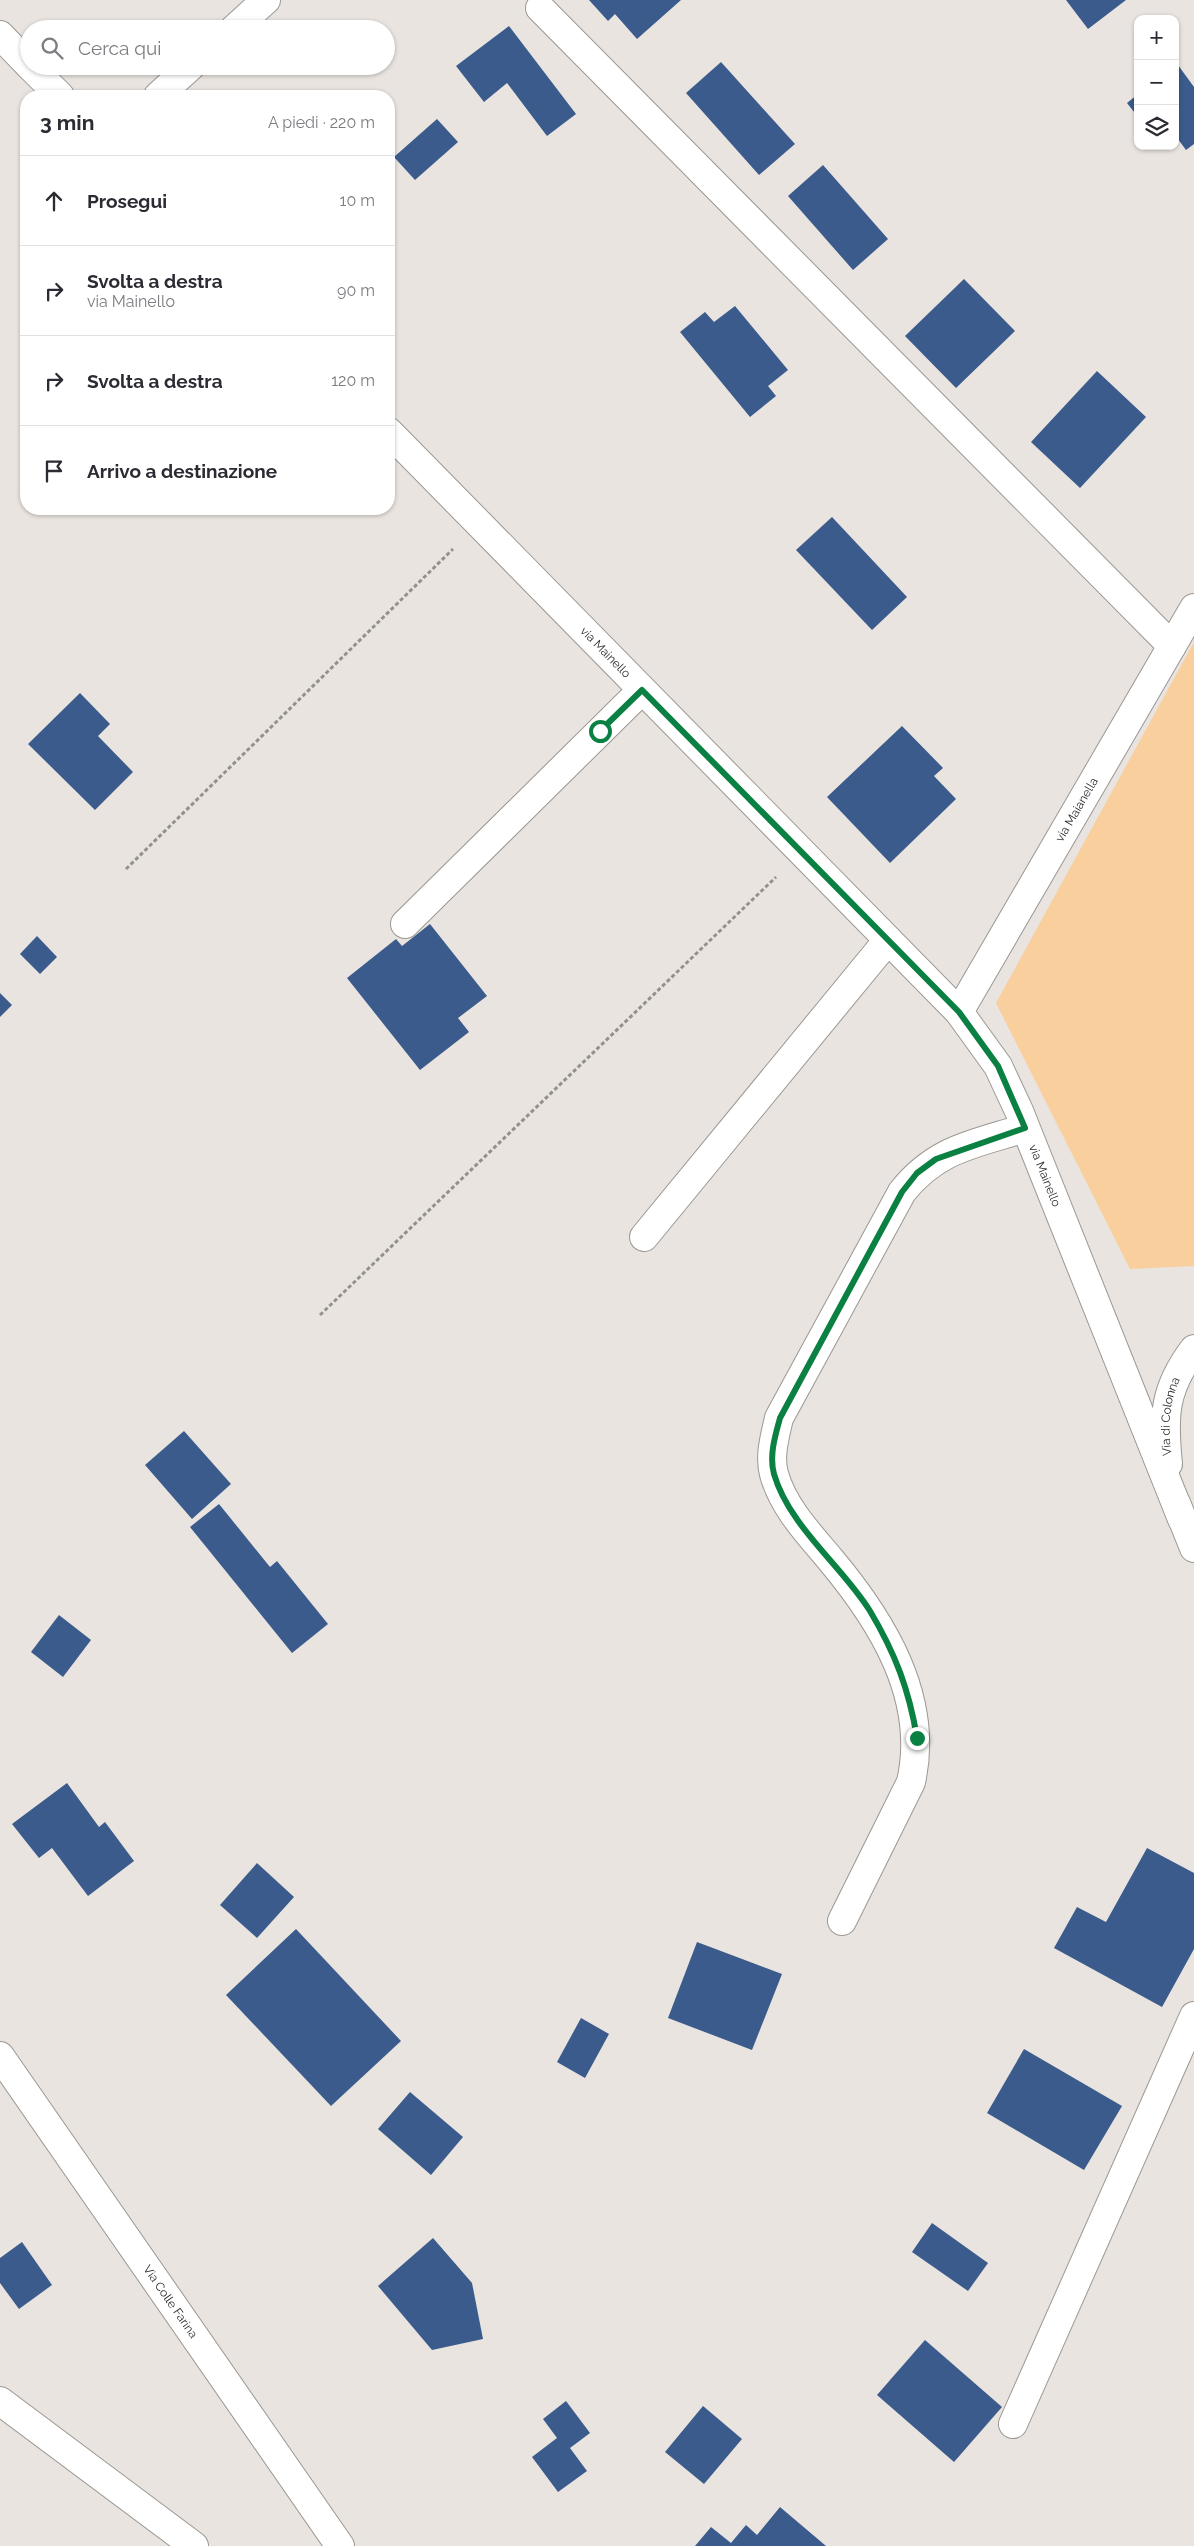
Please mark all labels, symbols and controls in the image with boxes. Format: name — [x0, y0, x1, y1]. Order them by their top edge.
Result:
map controls — [1134, 15, 1179, 150]
button: + — [1134, 15, 1179, 60]
search box — [20, 20, 395, 75]
icon: search — [38, 34, 66, 62]
text: Cerca qui — [78, 37, 161, 59]
button: − — [1134, 60, 1179, 105]
button: layers — [1134, 105, 1179, 150]
text: 3 min — [40, 110, 94, 135]
text: A piedi · 220 m — [268, 113, 375, 132]
icon: ahead — [40, 187, 68, 215]
text: Prosegui — [87, 190, 167, 212]
text: 10 m — [340, 191, 375, 210]
text: Svolta a destra — [87, 270, 223, 292]
icon: right — [40, 277, 68, 305]
text: 90 m — [337, 281, 375, 300]
text: via Mainello — [87, 292, 175, 311]
icon: right — [40, 367, 68, 395]
text: Svolta a destra — [87, 370, 223, 392]
text: 120 m — [331, 371, 375, 390]
icon: arrive — [40, 457, 68, 485]
text: Arrivo a destinazione — [87, 460, 277, 482]
street label: via Mainello — [577, 624, 634, 681]
route start — [589, 720, 612, 743]
street label: via Maianella — [1053, 775, 1101, 844]
street label: via Mainello — [1026, 1142, 1064, 1209]
street label: Via di Colonna — [1159, 1375, 1183, 1456]
route end — [906, 1727, 929, 1750]
street label: Via Colle Farina — [140, 2262, 201, 2341]

